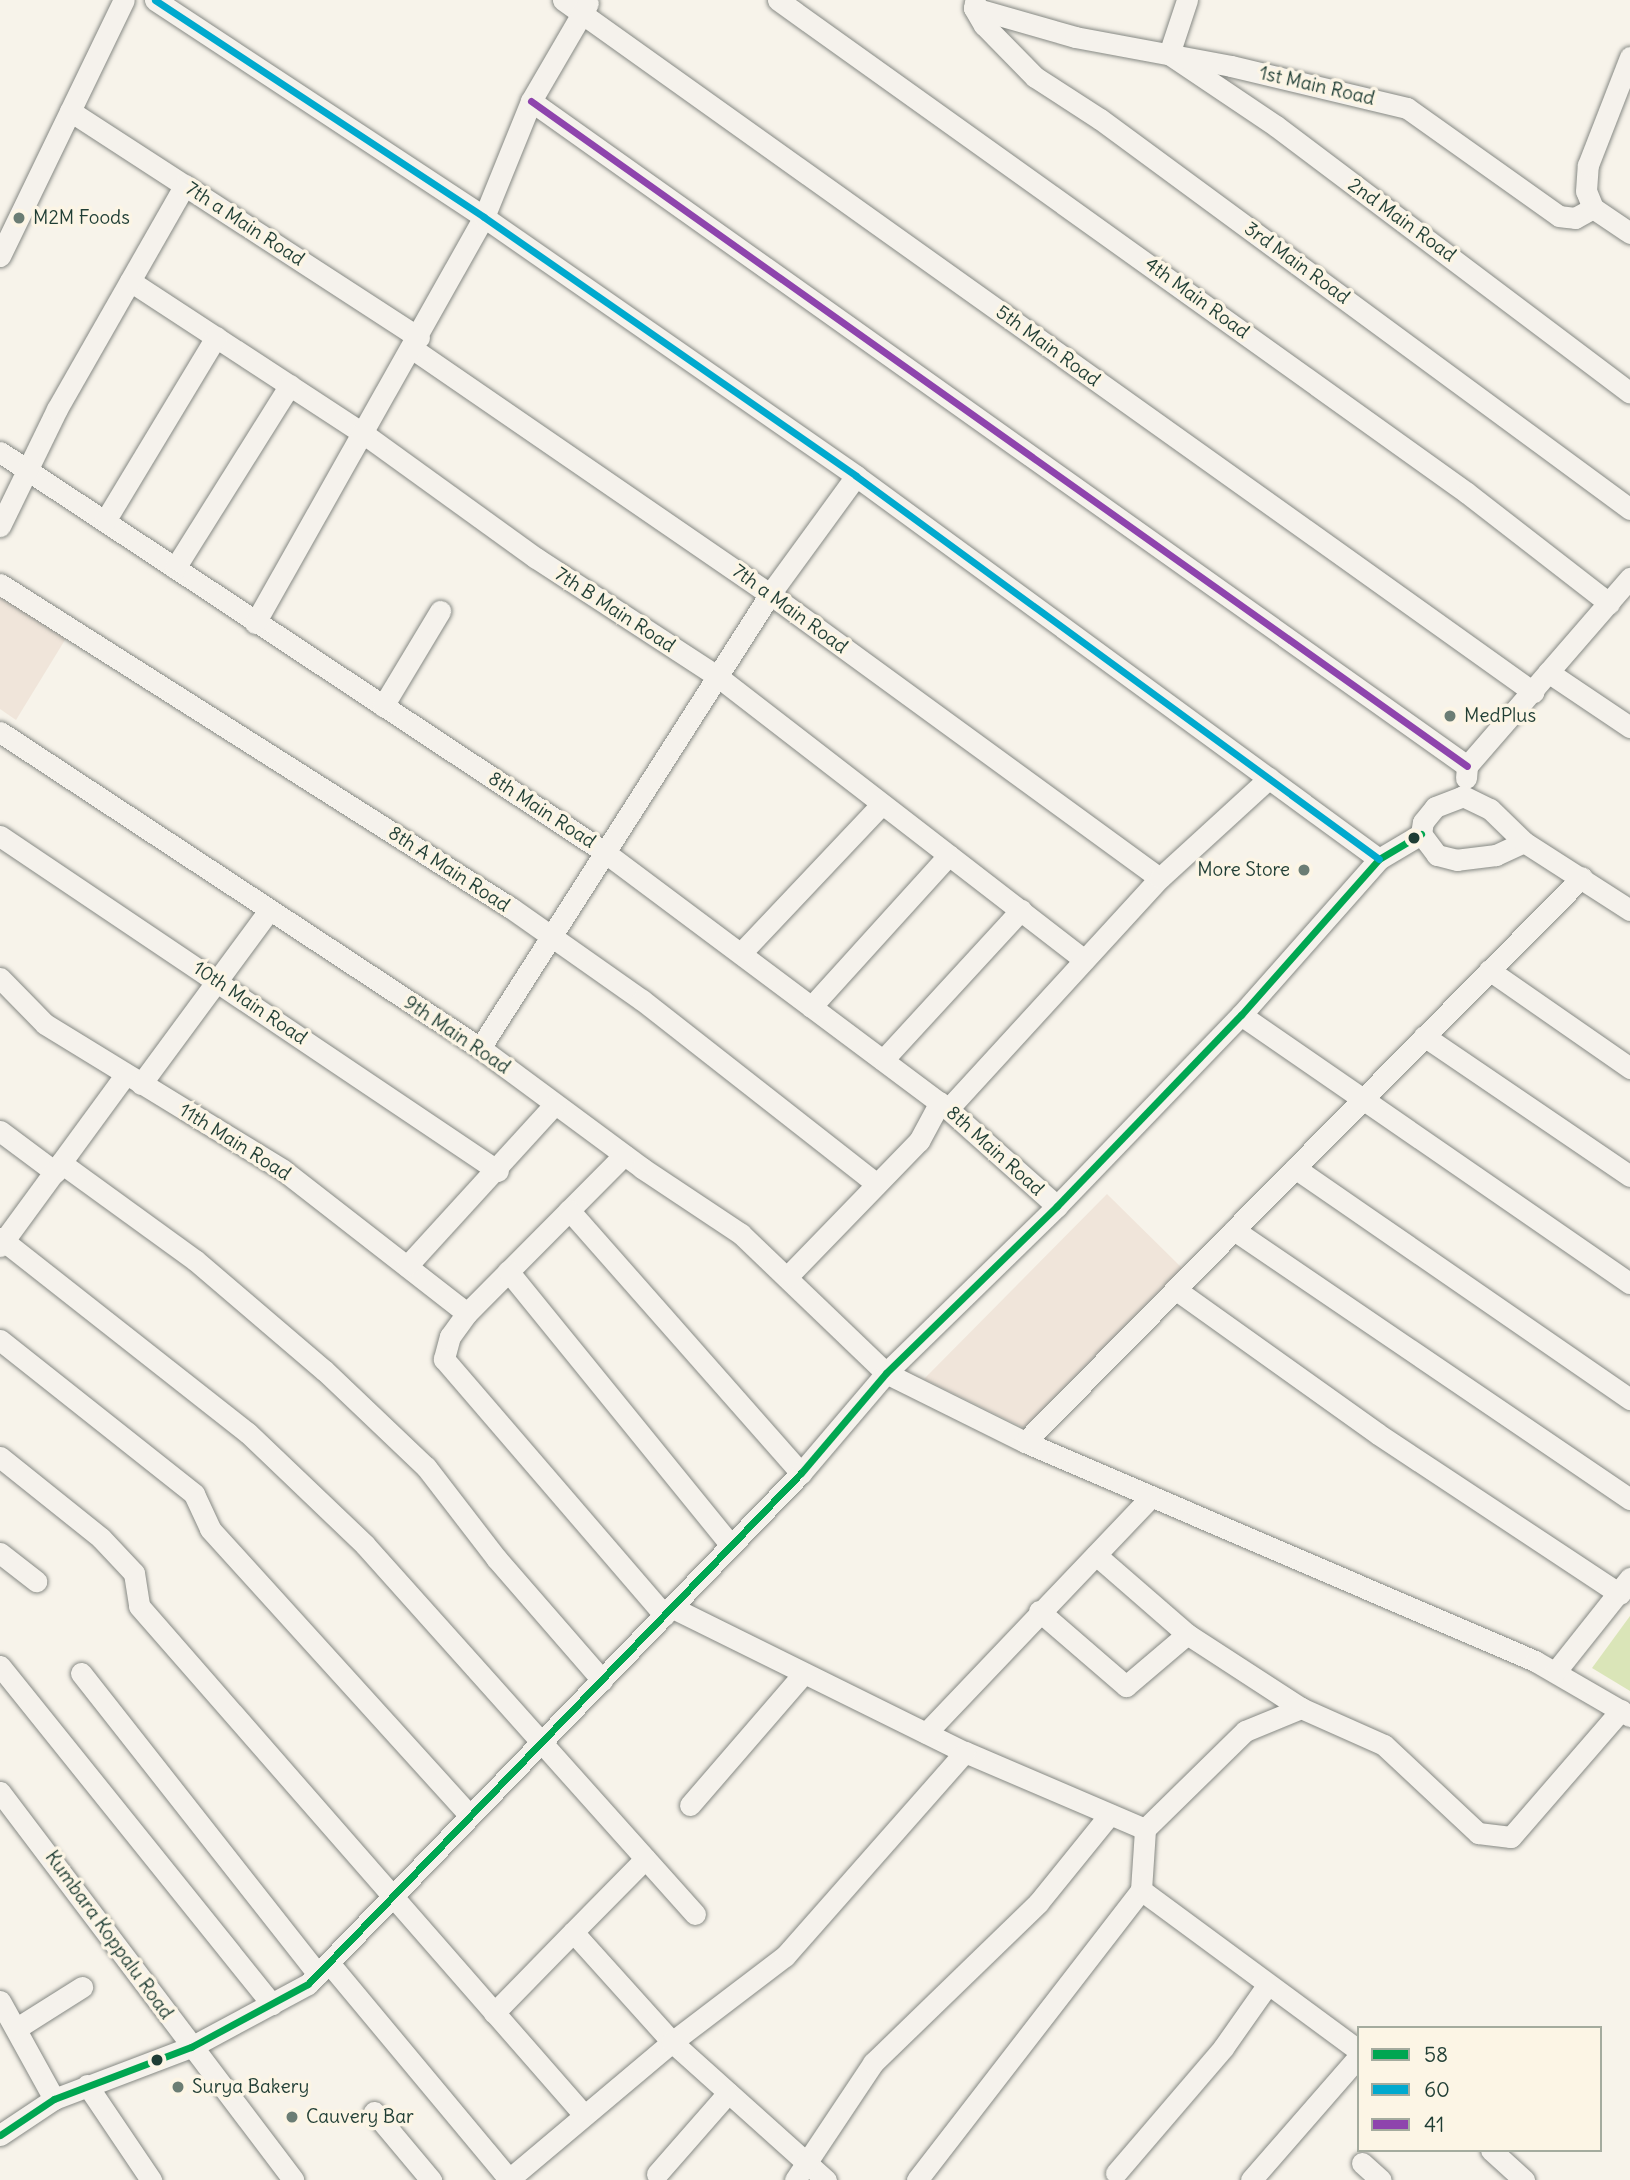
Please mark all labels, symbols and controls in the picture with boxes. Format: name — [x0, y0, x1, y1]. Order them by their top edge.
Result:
street label: 1st Main Road — [1257, 62, 1377, 110]
street label: 2nd Main Road — [1344, 173, 1460, 267]
street label: 7th a Main Road — [181, 177, 309, 271]
place label: M2M Foods — [33, 207, 130, 229]
marker: M2M Foods — [11, 210, 27, 226]
street label: 3rd Main Road — [1240, 217, 1354, 309]
street label: 4th Main Road — [1140, 253, 1254, 343]
street label: 5th Main Road — [991, 301, 1105, 391]
street label: 7th a Main Road — [728, 560, 852, 658]
street label: 7th B Main Road — [551, 563, 679, 657]
place label: MedPlus — [1464, 705, 1536, 727]
marker: MedPlus — [1442, 708, 1458, 724]
street label: 8th Main Road — [484, 767, 600, 853]
street label: 8th A Main Road — [384, 821, 514, 917]
unlabelled marker — [1407, 831, 1421, 845]
place label: More Store — [1197, 859, 1290, 881]
marker: More Store — [1296, 862, 1312, 878]
street label: 10th Main Road — [189, 957, 311, 1049]
street label: 9th Main Road — [400, 991, 514, 1079]
street label: 11th Main Road — [175, 1099, 295, 1185]
street label: 8th Main Road — [942, 1101, 1048, 1201]
street label: Kumbara Koppalu Road — [40, 1846, 178, 2024]
legend — [1357, 2026, 1602, 2152]
text: 58 — [1424, 2041, 1448, 2068]
unlabelled marker — [150, 2053, 164, 2067]
place label: Surya Bakery — [192, 2076, 309, 2098]
text: 60 — [1424, 2076, 1450, 2103]
marker: Surya Bakery — [170, 2079, 186, 2095]
place label: Cauvery Bar — [306, 2106, 414, 2128]
marker: Cauvery Bar — [284, 2109, 300, 2125]
text: 41 — [1424, 2111, 1444, 2138]

